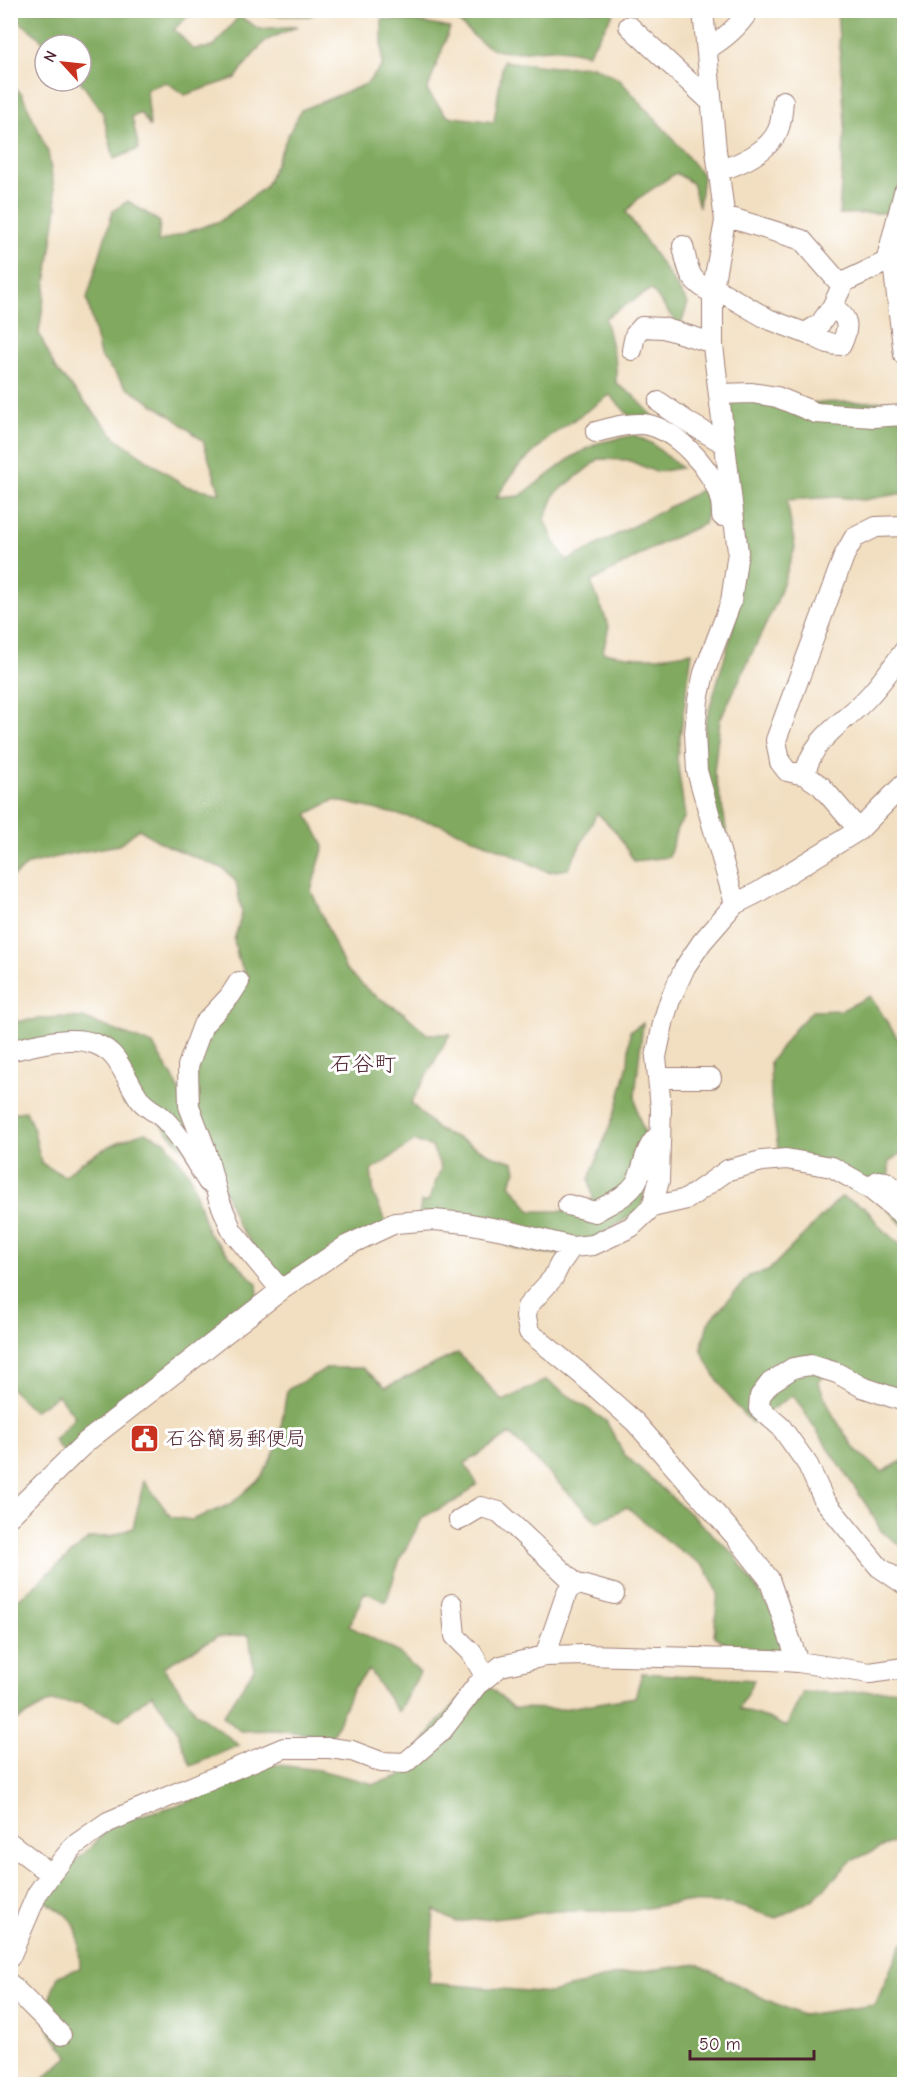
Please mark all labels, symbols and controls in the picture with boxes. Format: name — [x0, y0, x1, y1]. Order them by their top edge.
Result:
north arrow — [33, 33, 93, 93]
text: N — [40, 48, 61, 65]
district label: 石谷町 — [330, 1051, 396, 1077]
public building icon: 石谷簡易郵便局 — [129, 1422, 161, 1454]
place label: 石谷簡易郵便局 — [166, 1427, 306, 1450]
scale bar — [690, 2023, 814, 2061]
text: 50 m — [699, 2034, 741, 2055]

